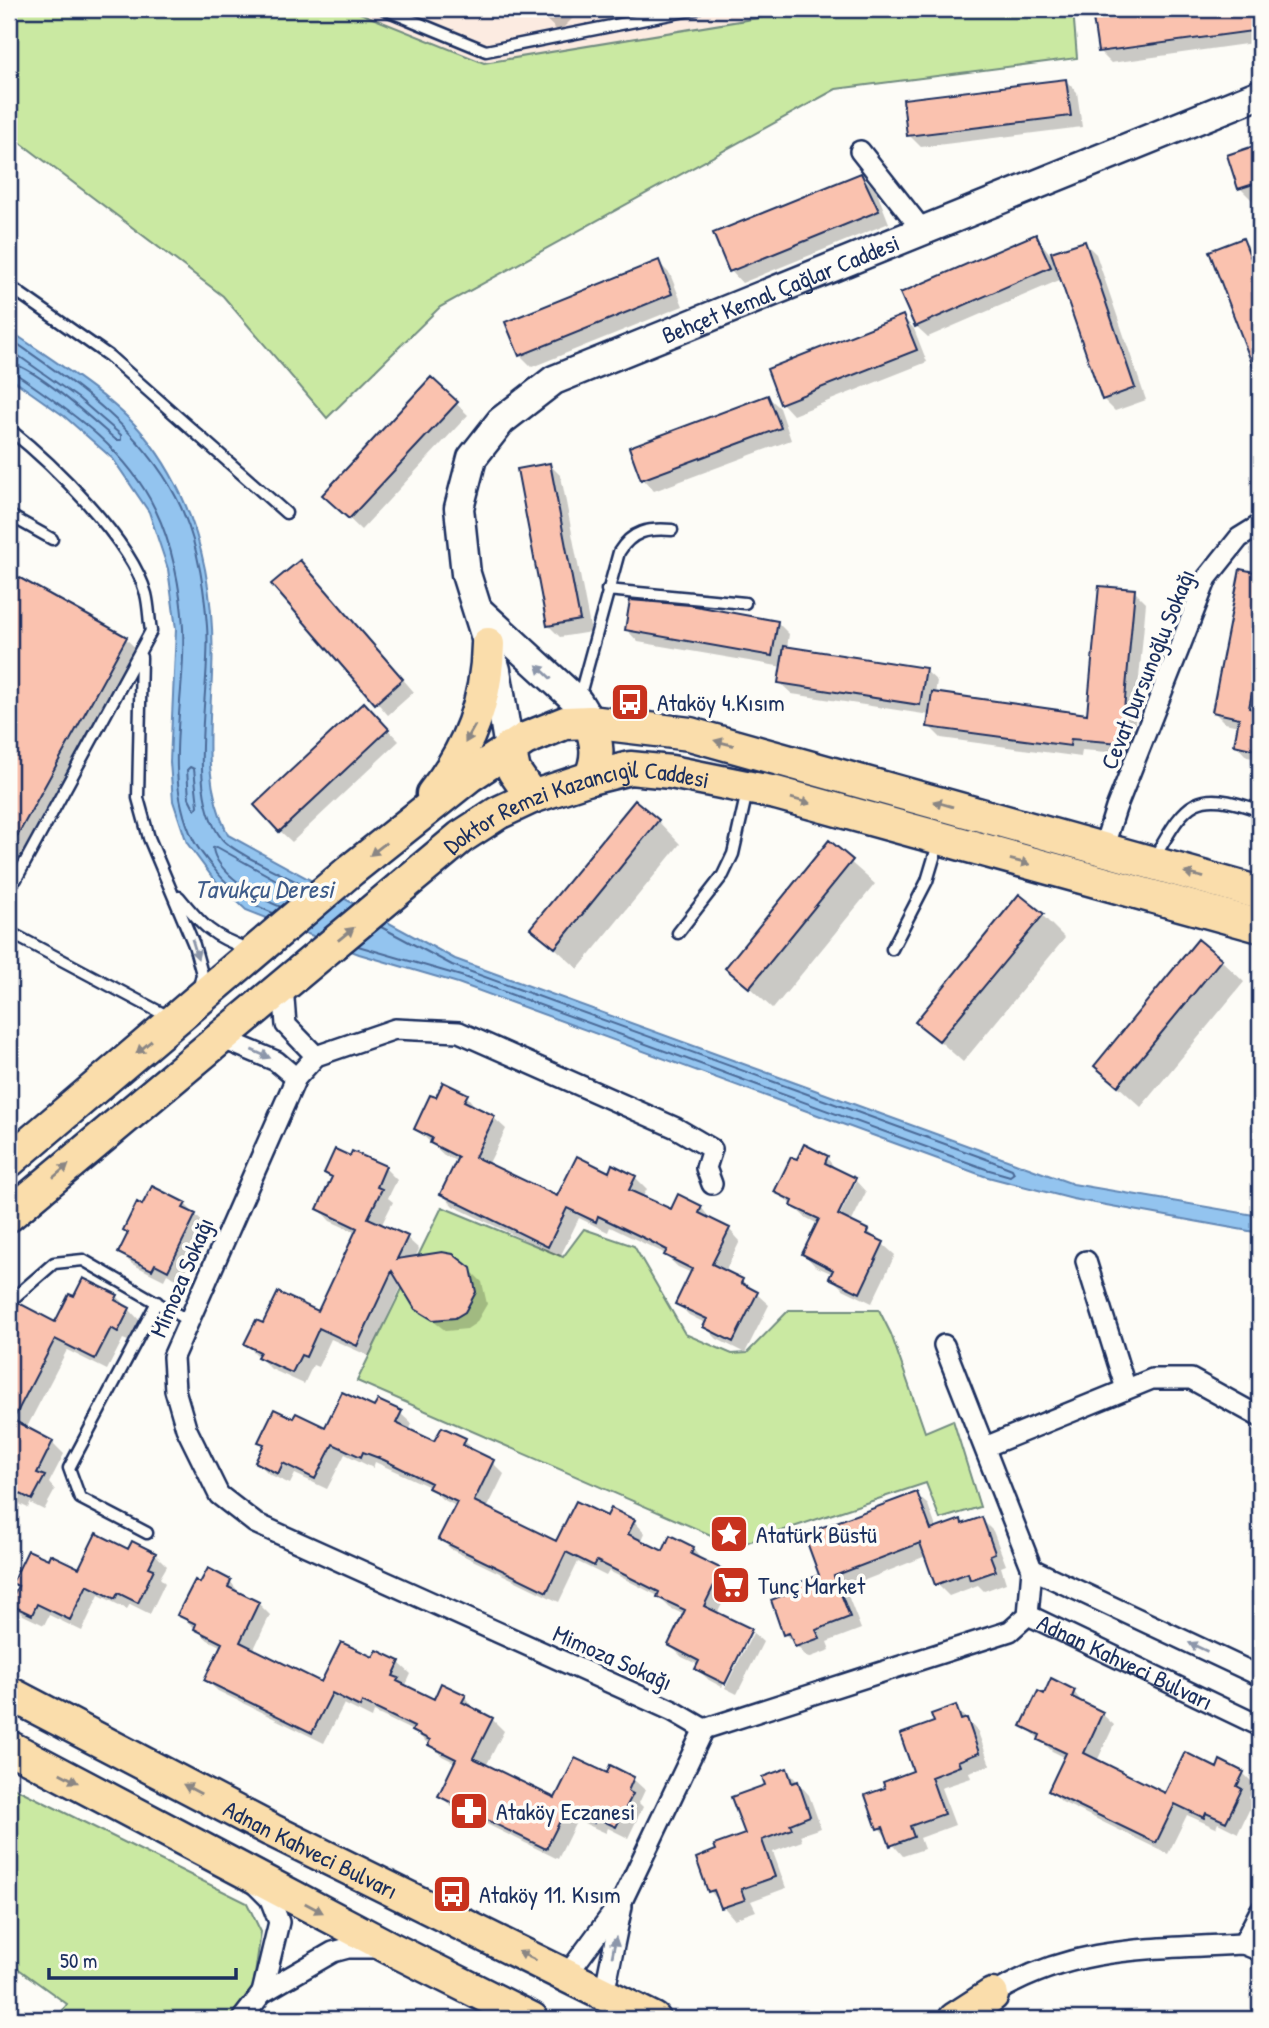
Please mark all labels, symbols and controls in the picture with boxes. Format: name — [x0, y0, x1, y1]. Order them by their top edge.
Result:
street label: Behçet Kemal Çağlar Caddesi — [657, 226, 904, 351]
street label: Cevat Dursunoğlu Sokağı — [1092, 564, 1202, 774]
one-way arrow — [536, 665, 553, 681]
bus stop icon: Ataköy 4.Kısım — [609, 681, 651, 723]
place label: Ataköy 4.Kısım — [657, 686, 785, 718]
one-way arrow — [464, 724, 476, 744]
one-way arrow — [713, 737, 735, 748]
street label: Doktor Remzi Kazancıgil Caddesi — [437, 752, 712, 861]
one-way arrow — [791, 796, 812, 806]
one-way arrow — [932, 798, 953, 808]
one-way arrow — [369, 842, 387, 857]
one-way arrow — [1010, 858, 1031, 868]
one-way arrow — [1183, 870, 1204, 880]
water label: Tavukçu Deresi — [194, 871, 336, 906]
one-way arrow — [337, 927, 355, 942]
one-way arrow — [190, 939, 200, 960]
one-way arrow — [136, 1039, 153, 1054]
one-way arrow — [250, 1049, 271, 1060]
one-way arrow — [53, 1164, 70, 1179]
street label: Mimoza Sokağı — [141, 1212, 221, 1342]
place icon: Atatürk Büstü — [708, 1513, 750, 1555]
place label: Atatürk Büstü — [756, 1518, 877, 1550]
supermarket icon: Tunç Market — [710, 1564, 752, 1606]
place label: Tunç Market — [758, 1569, 866, 1601]
street label: Adnan Kahveci Bulvarı — [1032, 1606, 1219, 1717]
street label: Mimoza Sokağı — [548, 1617, 678, 1697]
one-way arrow — [1188, 1642, 1209, 1653]
one-way arrow — [60, 1772, 79, 1784]
one-way arrow — [182, 1783, 202, 1794]
pharmacy icon: Ataköy Eczanesi — [448, 1790, 490, 1832]
street label: Adnan Kahveci Bulvarı — [218, 1792, 404, 1906]
place label: Ataköy Eczanesi — [496, 1795, 635, 1827]
bus stop icon: Ataköy 11. Kısım — [431, 1873, 473, 1915]
place label: Ataköy 11. Kısım — [479, 1878, 621, 1910]
one-way arrow — [304, 1902, 323, 1914]
one-way arrow — [608, 1936, 619, 1958]
scale bar — [49, 1937, 236, 1981]
text: 50 m — [60, 1946, 97, 1975]
one-way arrow — [517, 1950, 537, 1961]

